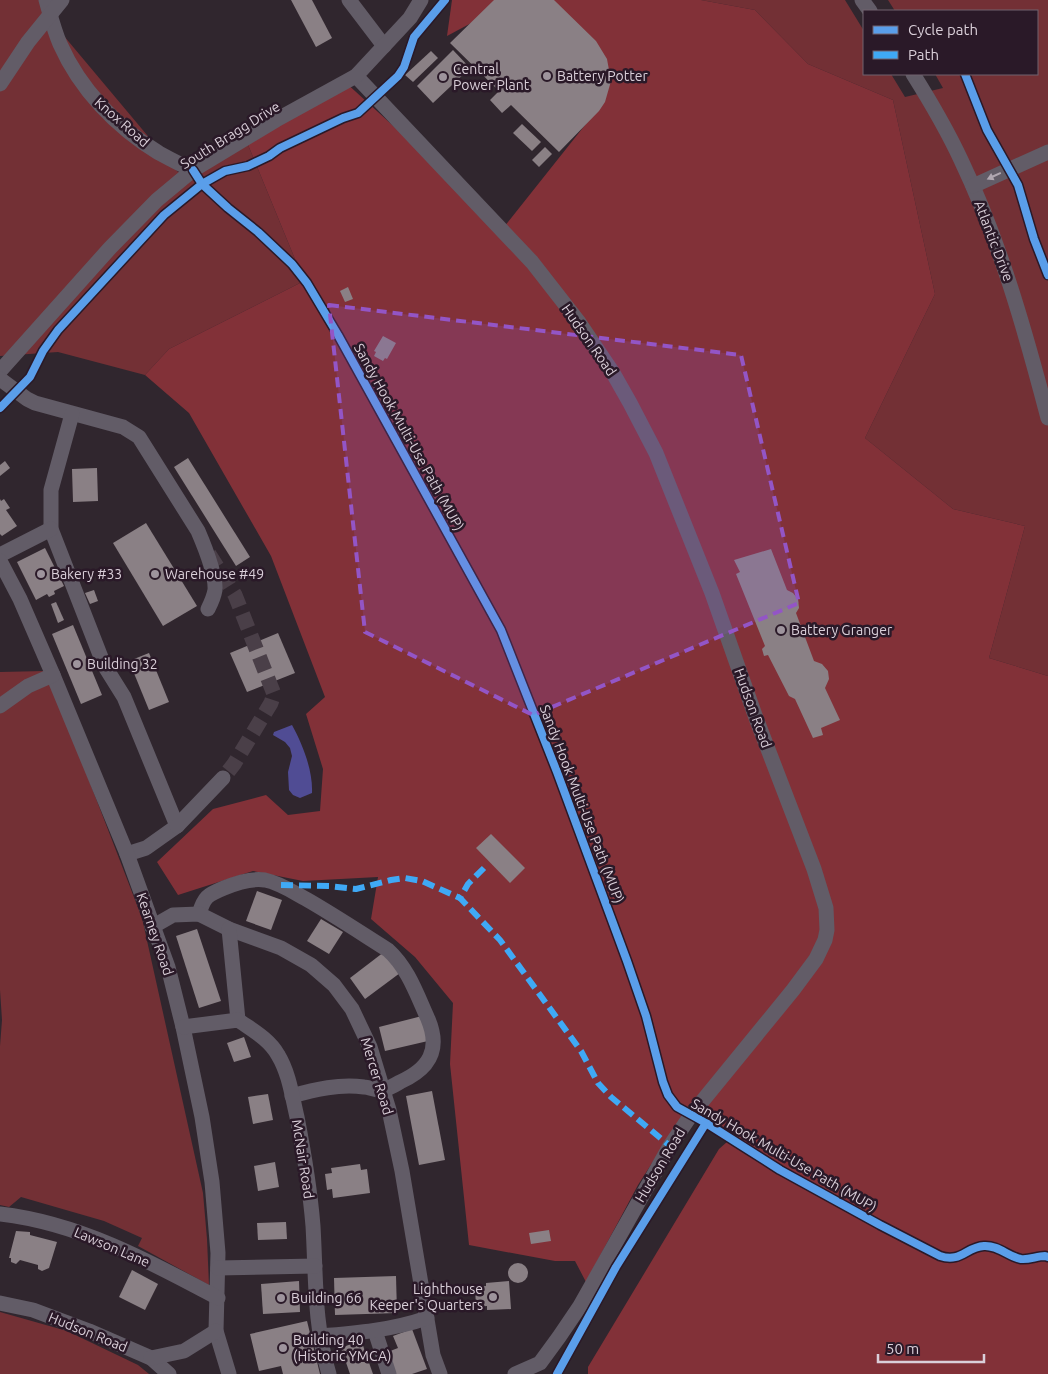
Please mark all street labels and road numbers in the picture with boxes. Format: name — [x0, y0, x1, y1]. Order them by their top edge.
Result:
street label: Knox Road — [91, 94, 153, 150]
street label: South Bragg Drive — [177, 98, 283, 172]
street label: Atlantic Drive — [971, 198, 1017, 284]
street label: Hudson Road — [558, 301, 620, 379]
street label: Sandy Hook Multi-Use Path (MUP) — [351, 341, 467, 533]
street label: Hudson Road — [731, 666, 775, 750]
street label: Sandy Hook Multi-Use Path (MUP) — [537, 702, 627, 906]
street label: Kearney Road — [133, 890, 177, 978]
street label: Mercer Road — [358, 1035, 396, 1117]
street label: Sandy Hook Multi-Use Path (MUP) — [688, 1095, 880, 1215]
street label: McNair Road — [289, 1118, 317, 1200]
street label: Hudson Road — [632, 1125, 688, 1205]
street label: Lawson Lane — [72, 1224, 152, 1270]
street label: Hudson Road — [46, 1309, 130, 1355]

